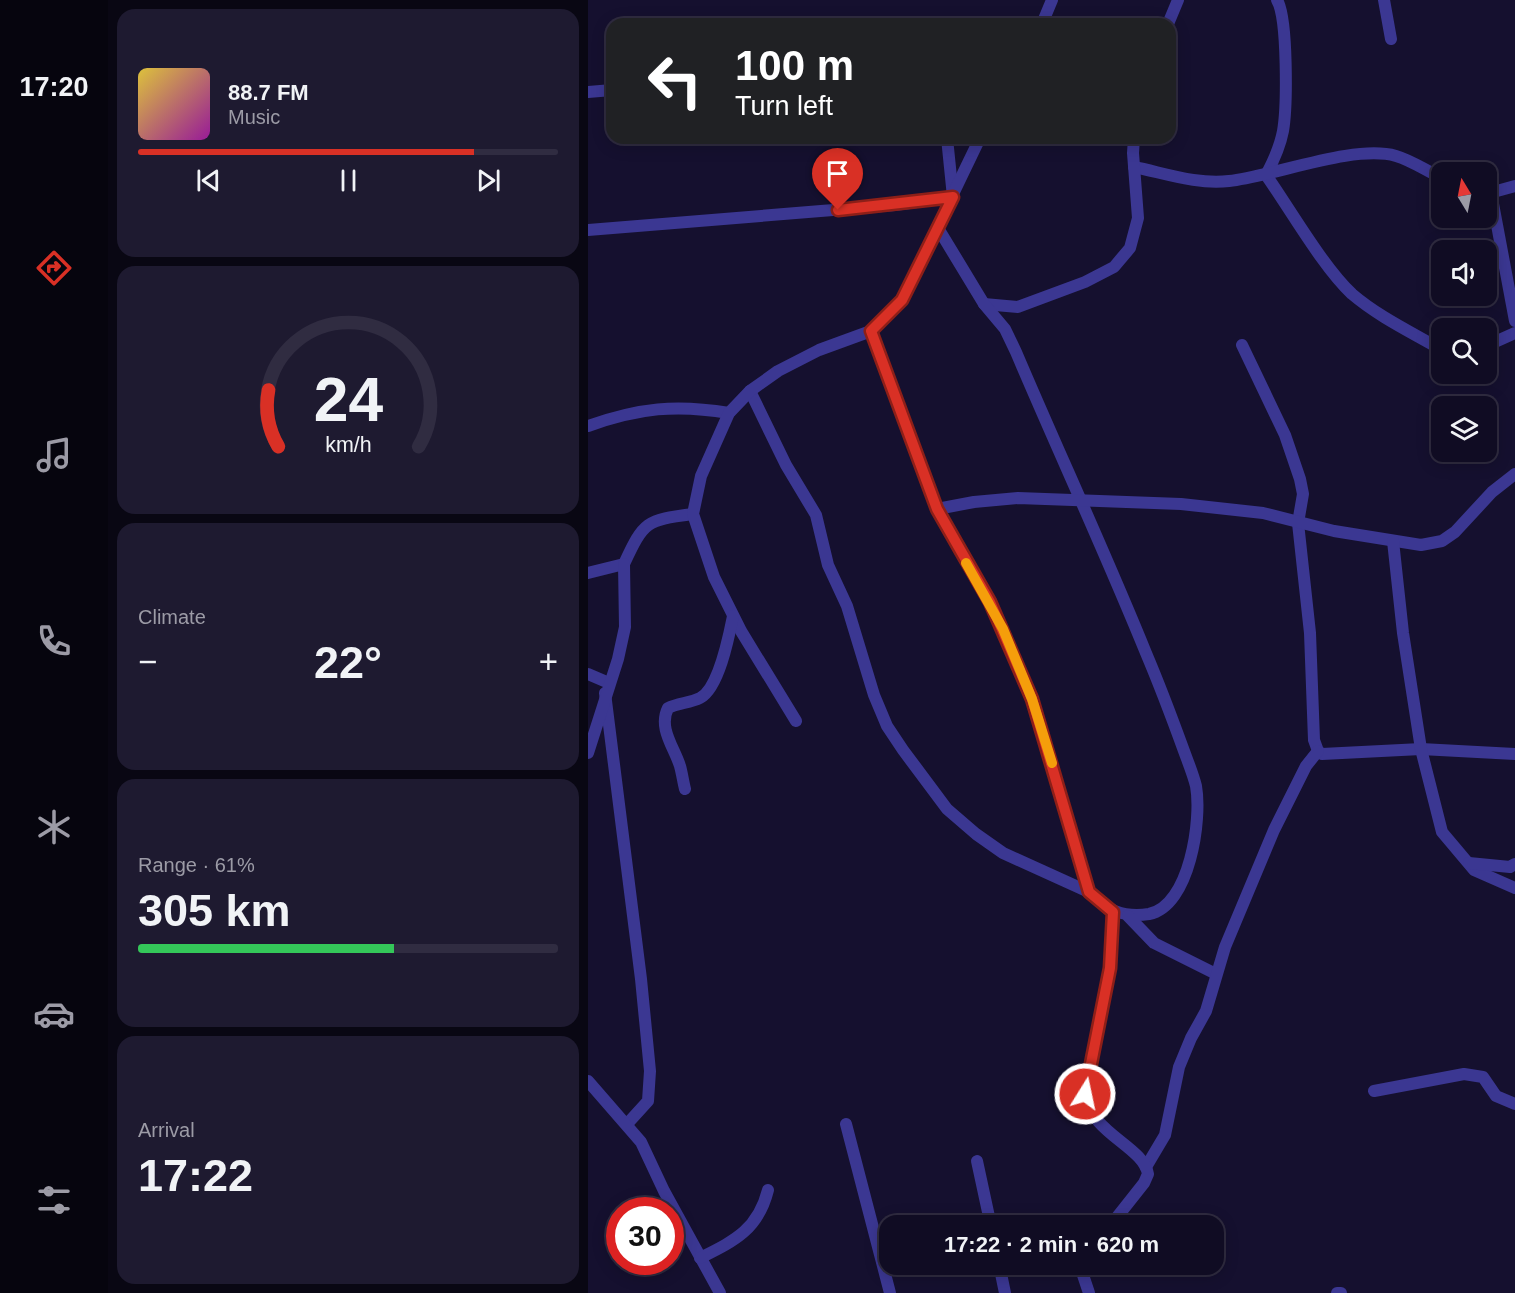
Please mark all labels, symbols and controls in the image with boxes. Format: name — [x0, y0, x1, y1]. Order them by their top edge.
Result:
icon: left — [636, 42, 714, 120]
text: 100 m — [735, 42, 854, 89]
text: 17:20 — [19, 72, 89, 102]
text: 88.7 FM — [228, 80, 309, 105]
text: Turn left — [735, 91, 833, 121]
text: Music — [228, 106, 280, 128]
pin — [812, 148, 863, 210]
icon: arrive — [821, 157, 854, 190]
north arrow — [1431, 162, 1497, 228]
map controls — [1431, 162, 1497, 462]
icon: previous — [192, 164, 225, 197]
icon: pause — [332, 164, 365, 197]
icon: next — [472, 164, 505, 197]
button: sound — [1431, 240, 1497, 306]
icon: directions — [33, 247, 75, 289]
button: search — [1431, 318, 1497, 384]
text: 24 — [313, 365, 383, 434]
button: layers — [1431, 396, 1497, 462]
text: km/h — [325, 433, 371, 457]
icon: music — [33, 434, 75, 476]
text: Climate — [138, 606, 206, 628]
icon: phone — [33, 620, 75, 662]
text: 22° — [314, 637, 382, 688]
text: − — [138, 643, 157, 680]
text: + — [539, 643, 558, 680]
icon: climate — [33, 806, 75, 848]
text: Range · 61% — [138, 854, 255, 876]
text: 305 km — [138, 885, 291, 936]
icon: car — [33, 993, 75, 1035]
position arrow — [1053, 1062, 1117, 1126]
text: Arrival — [138, 1119, 195, 1141]
text: 17:22 — [138, 1150, 253, 1201]
icon: filters — [33, 1179, 75, 1221]
speed limit sign: 30 — [606, 1197, 684, 1275]
text: 17:22 · 2 min · 620 m — [944, 1232, 1159, 1257]

